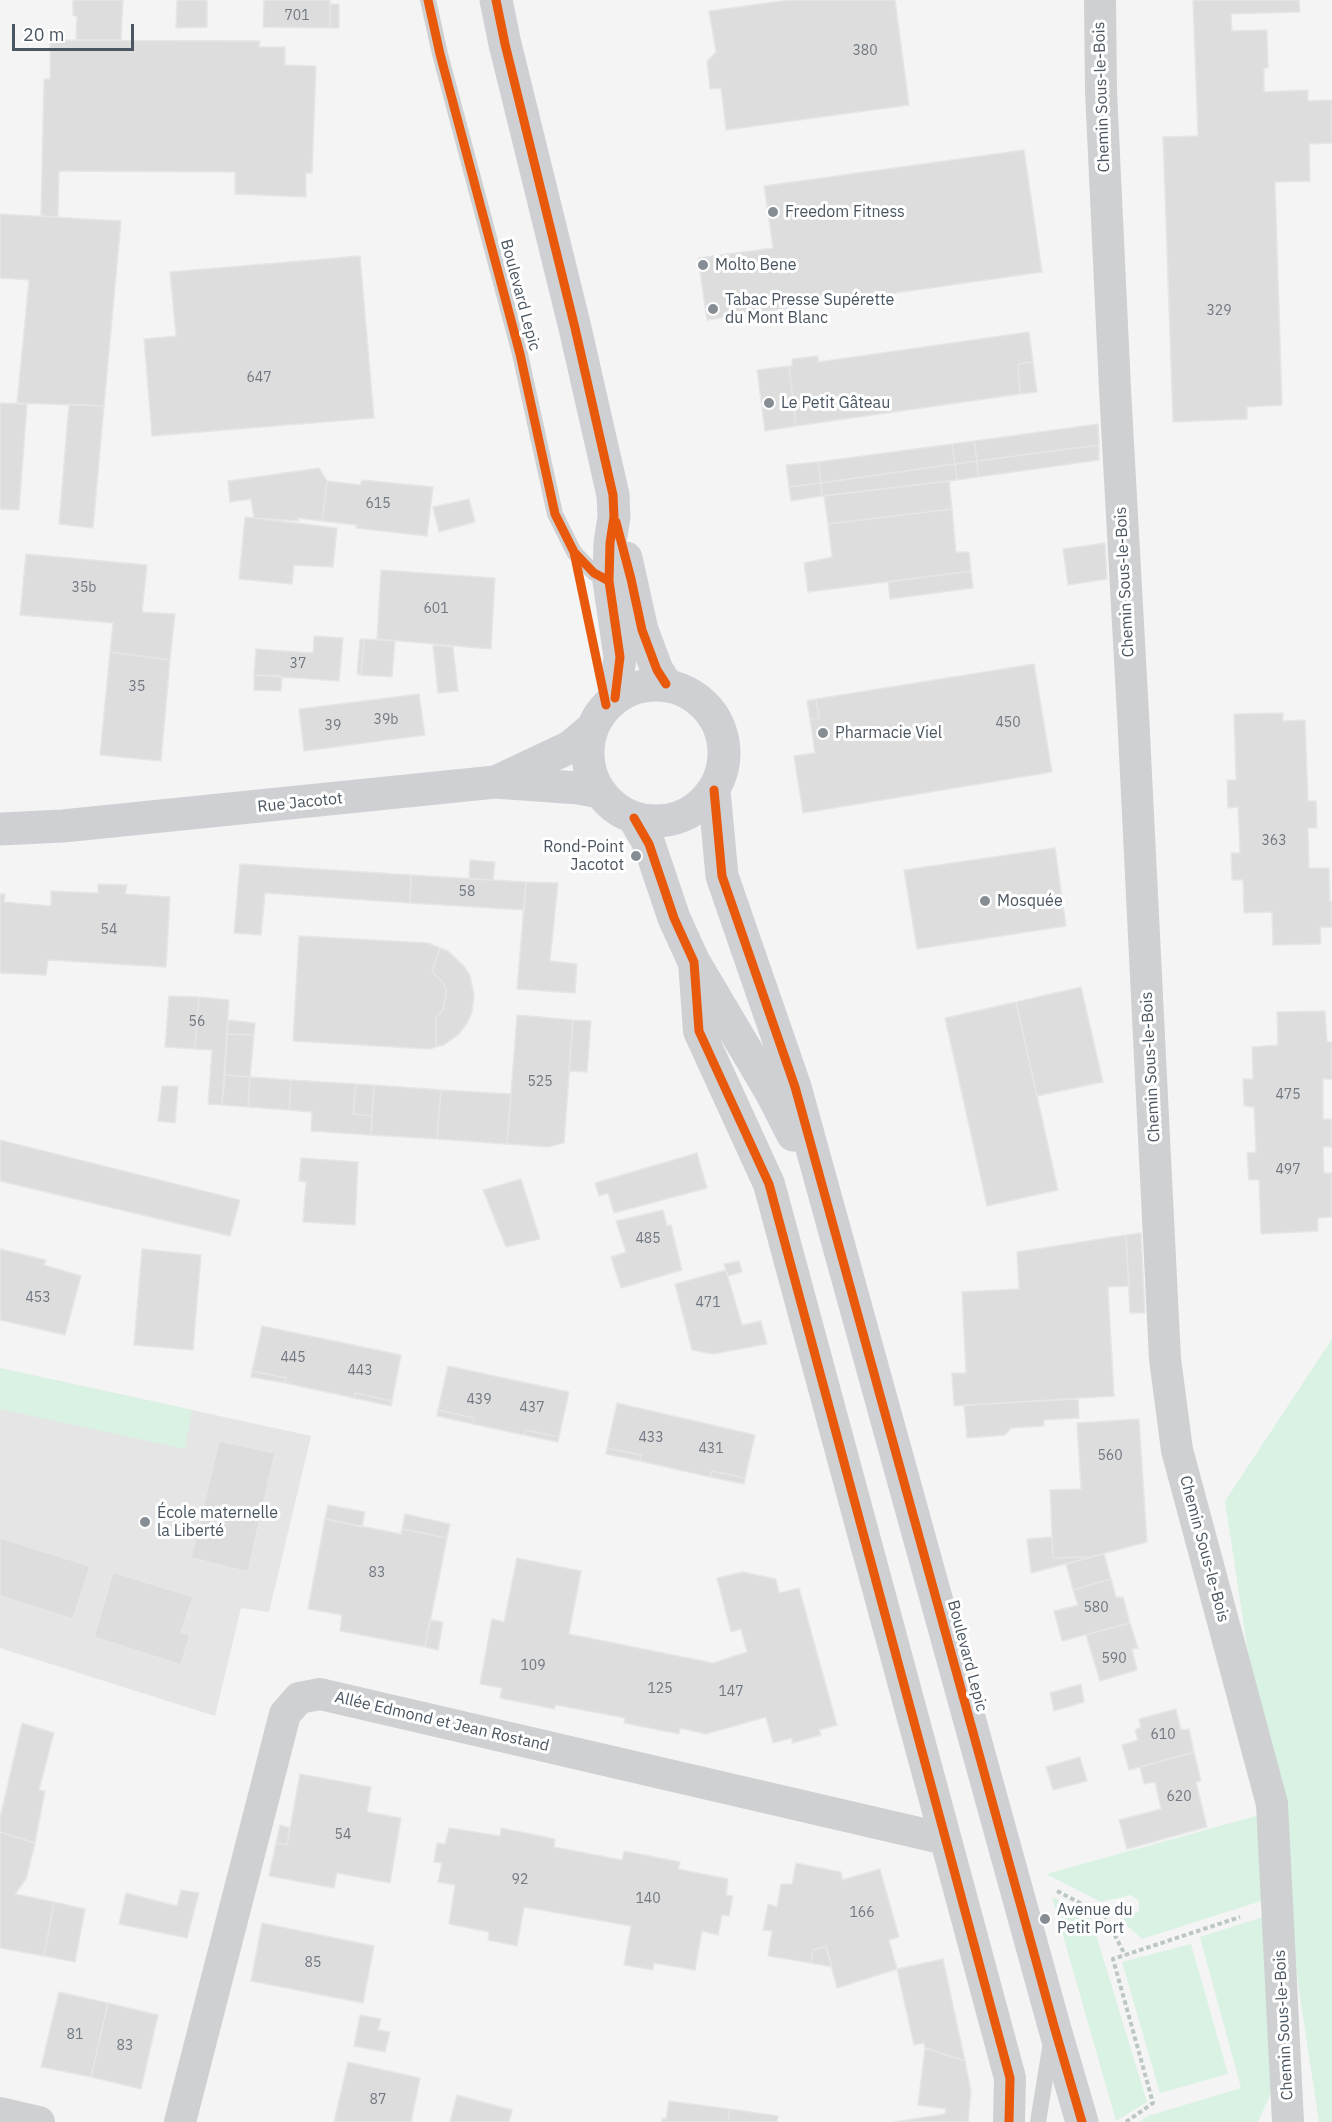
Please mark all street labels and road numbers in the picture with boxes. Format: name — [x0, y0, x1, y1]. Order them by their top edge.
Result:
street label: Chemin Sous-le-Bois — [1090, 21, 1114, 173]
street label: Boulevard Lepic — [496, 237, 544, 353]
street label: Chemin Sous-le-Bois — [1111, 506, 1139, 658]
street label: Rue Jacotot — [256, 789, 344, 817]
street label: Chemin Sous-le-Bois — [1137, 991, 1165, 1143]
street label: Chemin Sous-le-Bois — [1175, 1474, 1233, 1624]
street label: Boulevard Lepic — [943, 1598, 991, 1714]
street label: Allée Edmond et Jean Rostand — [333, 1688, 551, 1756]
street label: Chemin Sous-le-Bois — [1270, 1949, 1298, 2101]

